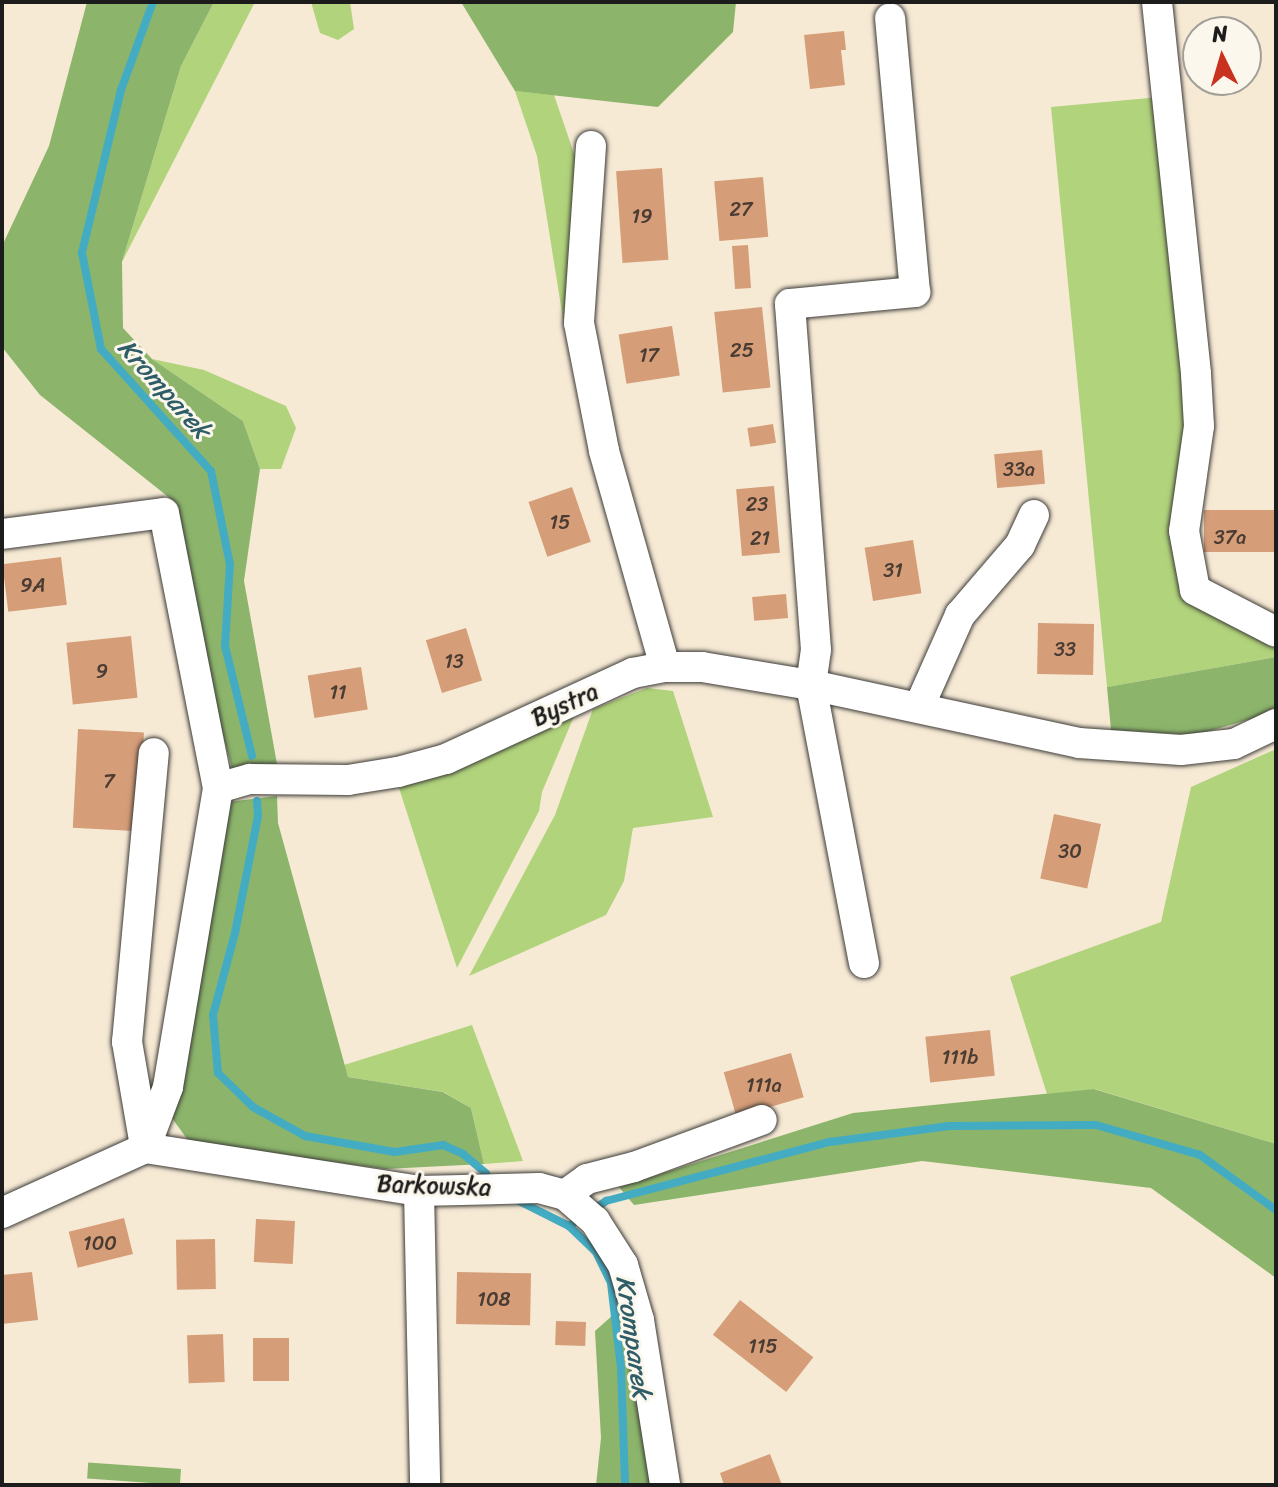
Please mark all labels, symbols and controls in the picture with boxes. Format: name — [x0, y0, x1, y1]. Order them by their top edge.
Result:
text: N — [1211, 13, 1229, 54]
north arrow — [1182, 16, 1262, 96]
house number: 27 — [730, 197, 752, 221]
house number: 19 — [632, 204, 652, 228]
water label: Kromparek — [111, 333, 217, 445]
house number: 25 — [730, 338, 754, 362]
house number: 17 — [639, 343, 659, 367]
house number: 33a — [1003, 457, 1035, 481]
house number: 23 — [746, 492, 768, 516]
house number: 15 — [550, 510, 570, 534]
house number: 37a — [1214, 525, 1246, 549]
house number: 21 — [750, 526, 770, 550]
house number: 31 — [883, 558, 903, 582]
house number: 9A — [20, 573, 46, 597]
house number: 33 — [1054, 637, 1076, 661]
house number: 13 — [444, 649, 464, 673]
house number: 9 — [96, 659, 108, 683]
street label: Bystra — [527, 677, 603, 733]
house number: 11 — [329, 680, 347, 704]
house number: 7 — [103, 769, 115, 793]
house number: 30 — [1058, 839, 1082, 863]
house number: 111b — [942, 1045, 978, 1069]
house number: 111a — [746, 1073, 782, 1097]
street label: Barkowska — [376, 1170, 492, 1202]
house number: 100 — [83, 1231, 117, 1255]
water label: Kromparek — [609, 1274, 657, 1400]
house number: 108 — [477, 1287, 511, 1311]
house number: 115 — [748, 1334, 778, 1358]

